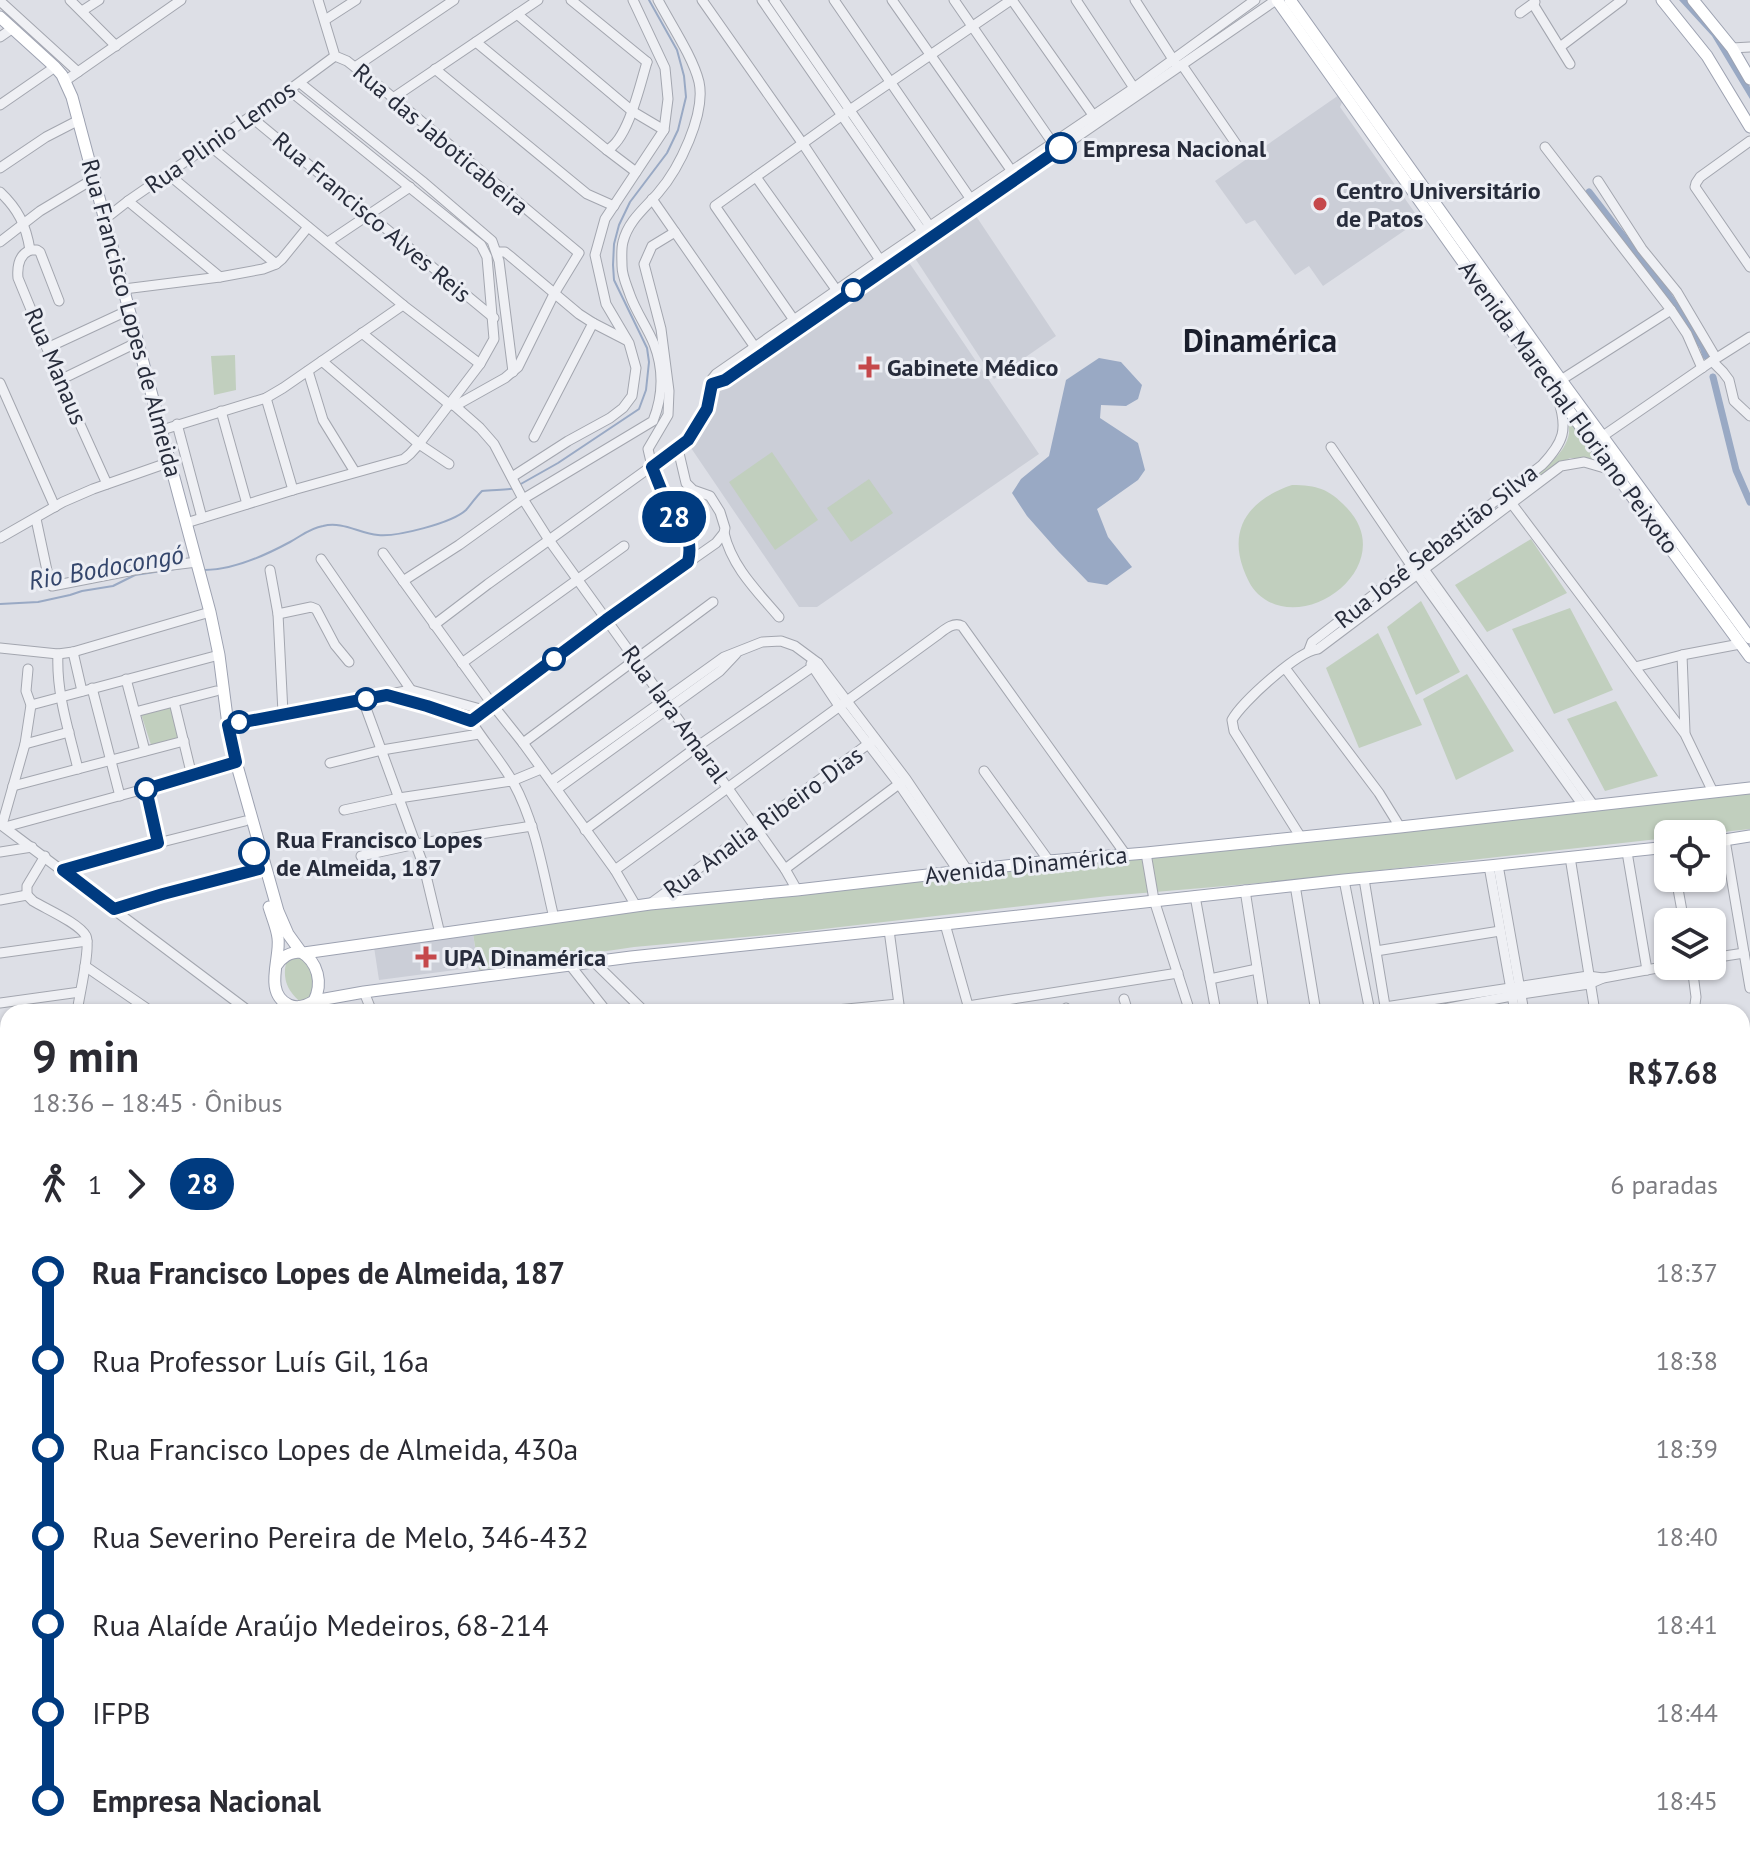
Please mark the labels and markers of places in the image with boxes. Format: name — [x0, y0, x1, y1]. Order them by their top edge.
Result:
marker: Empresa Nacional — [1046, 133, 1076, 163]
place label: Empresa Nacional — [1083, 133, 1267, 164]
place label: Centro Universitário de Patos — [1336, 175, 1541, 234]
marker: Centro Universitário de Patos — [1311, 195, 1329, 213]
unlabelled marker — [842, 279, 864, 301]
place label: Gabinete Médico — [887, 352, 1058, 383]
marker: Gabinete Médico — [858, 356, 880, 378]
unlabelled marker — [543, 648, 565, 670]
unlabelled marker — [355, 688, 377, 710]
unlabelled marker — [228, 711, 250, 733]
unlabelled marker — [135, 778, 157, 800]
place label: Rua Francisco Lopes de Almeida, 187 — [276, 824, 483, 883]
marker: Rua Francisco Lopes de Almeida, 187 — [239, 838, 269, 868]
place label: UPA Dinamérica — [444, 942, 606, 973]
marker: UPA Dinamérica — [415, 946, 437, 968]

